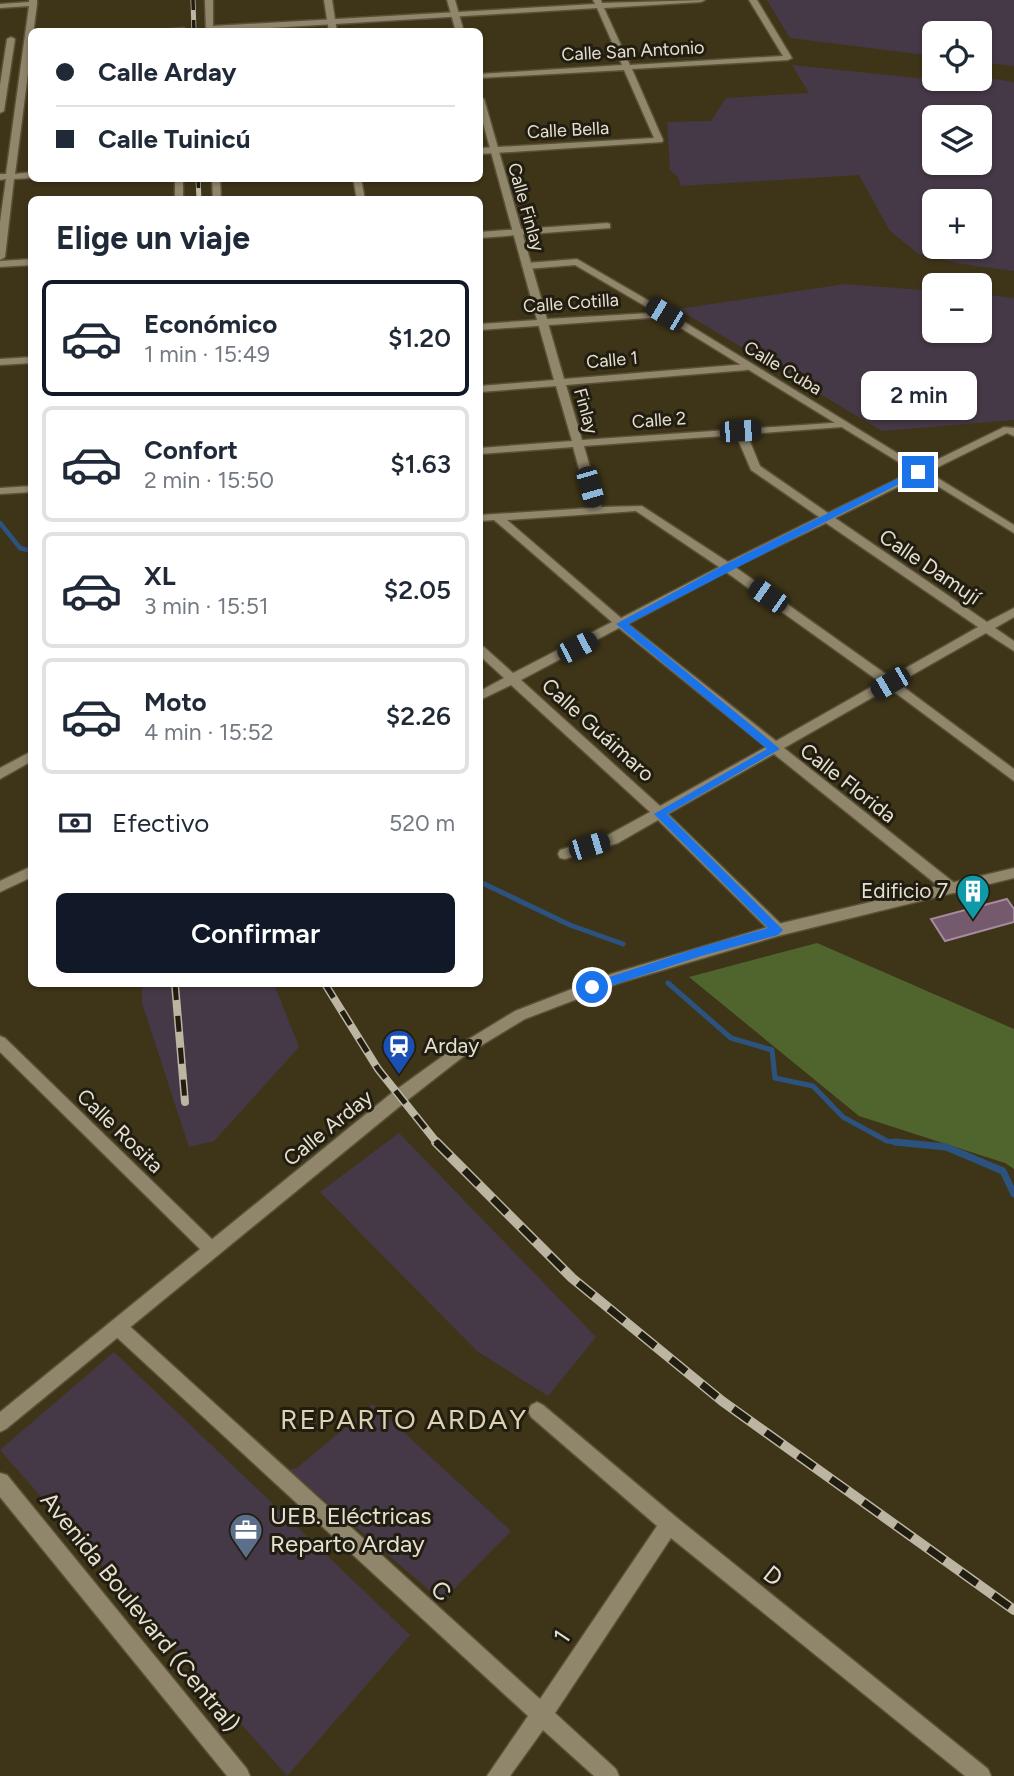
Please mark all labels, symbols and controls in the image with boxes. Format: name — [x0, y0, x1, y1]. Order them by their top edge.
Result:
map controls — [922, 21, 992, 343]
button: locate — [922, 21, 992, 91]
street label: Calle San Antonio — [561, 36, 705, 66]
text: Calle Arday — [98, 56, 236, 88]
button: layers — [922, 105, 992, 175]
street label: Calle Bella — [526, 117, 610, 143]
text: Calle Tuinicú — [98, 123, 250, 155]
street label: Calle Finlay — [503, 160, 549, 254]
button: + — [922, 189, 992, 259]
text: Elige un viaje — [56, 219, 250, 257]
button: − — [922, 273, 992, 343]
street label: Calle Cotilla — [522, 289, 620, 317]
car — [642, 294, 689, 334]
icon: car — [60, 307, 123, 370]
text: Económico — [144, 308, 277, 340]
text: $1.20 — [388, 322, 451, 354]
street label: Calle Cuba — [740, 336, 826, 400]
text: 1 min · 15:49 — [144, 340, 270, 368]
street label: Calle 1 — [585, 347, 639, 373]
callout: 2 min — [860, 370, 976, 420]
text: 2 min — [890, 381, 948, 409]
street label: Finlay — [569, 386, 603, 437]
street label: Calle 2 — [631, 407, 687, 433]
car — [719, 419, 762, 443]
icon: car — [60, 433, 123, 496]
text: Confort — [144, 434, 238, 466]
text: $1.63 — [390, 448, 451, 480]
route end — [902, 456, 934, 488]
car — [575, 464, 606, 510]
text: 2 min · 15:50 — [144, 466, 274, 494]
street label: Calle Damují — [875, 524, 987, 610]
icon: car — [60, 559, 123, 622]
text: XL — [144, 560, 176, 592]
text: $2.05 — [384, 574, 451, 606]
car — [745, 575, 792, 617]
text: 3 min · 15:51 — [144, 592, 268, 620]
car — [554, 628, 601, 666]
car — [867, 663, 914, 703]
street label: Calle Guáimaro — [537, 673, 660, 787]
icon: car — [60, 685, 123, 748]
text: Moto — [144, 686, 207, 718]
text: $2.26 — [386, 700, 451, 732]
text: 4 min · 15:52 — [144, 718, 274, 746]
street label: Calle Florida — [795, 737, 901, 828]
icon: cash — [56, 804, 94, 842]
text: Efectivo — [112, 807, 209, 839]
text: 520 m — [389, 809, 455, 837]
car — [566, 830, 613, 862]
building icon: Edificio 7 — [954, 872, 992, 921]
place label: Edificio 7 — [861, 878, 948, 903]
button: Confirmar — [56, 893, 455, 973]
route start — [576, 971, 608, 1003]
station icon: Arday — [380, 1027, 418, 1076]
place label: Arday — [424, 1033, 479, 1058]
street label: Calle Rosita — [72, 1083, 169, 1178]
street label: Calle Arday — [278, 1084, 377, 1171]
district label: REPARTO ARDAY — [280, 1402, 528, 1436]
street label: Avenida Boulevard (Central) — [35, 1486, 246, 1738]
place label: UEB. Eléctricas Reparto Arday — [270, 1501, 432, 1558]
office icon: UEB. Eléctricas Reparto Arday — [227, 1511, 265, 1560]
street label: D — [758, 1559, 789, 1592]
street label: C — [425, 1574, 458, 1607]
street label: 1 — [547, 1624, 576, 1649]

